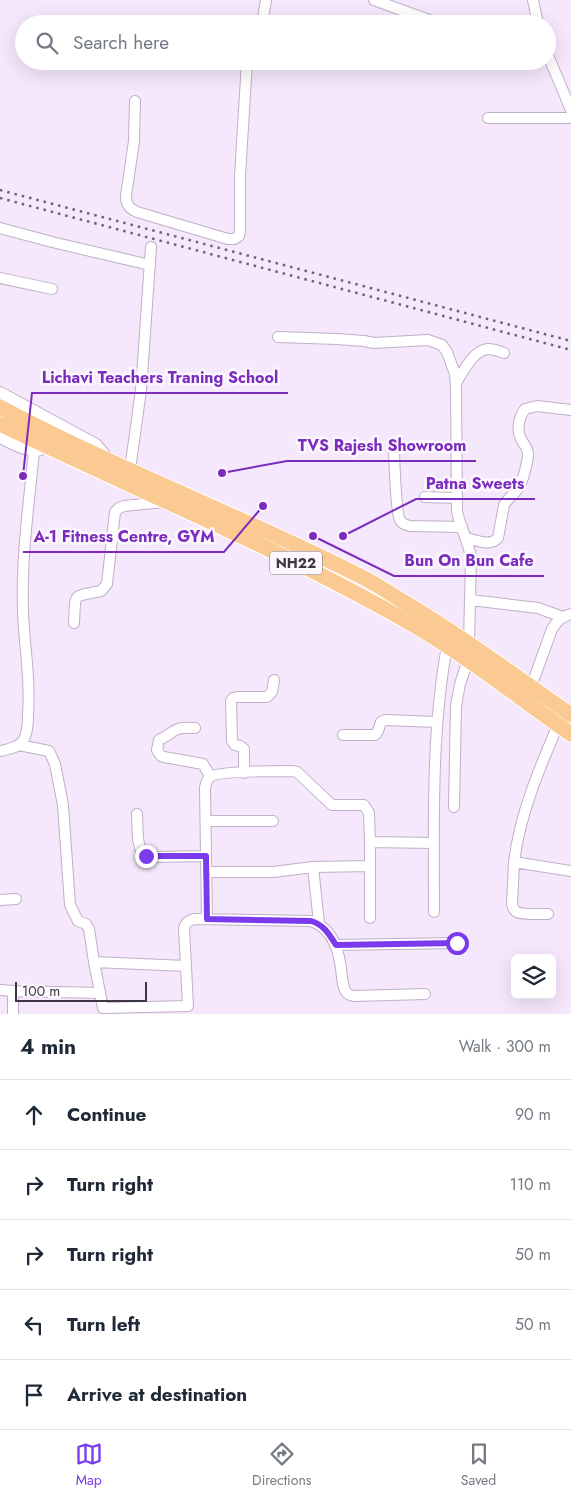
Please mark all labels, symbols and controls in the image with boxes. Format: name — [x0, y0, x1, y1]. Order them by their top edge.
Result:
search box — [15, 15, 556, 70]
icon: search — [33, 29, 61, 57]
text: Search here — [73, 29, 169, 56]
callout: Lichavi Teachers Traning School — [32, 362, 288, 393]
text: Lichavi Teachers Traning School — [42, 366, 278, 389]
callout: TVS Rajesh Showroom — [287, 430, 476, 461]
text: TVS Rajesh Showroom — [298, 434, 466, 457]
callout: Patna Sweets — [416, 468, 535, 499]
text: Patna Sweets — [426, 472, 524, 495]
callout: A-1 Fitness Centre, GYM — [23, 521, 224, 552]
text: A-1 Fitness Centre, GYM — [32, 525, 215, 548]
callout: Bun On Bun Cafe — [394, 545, 544, 576]
text: Bun On Bun Cafe — [404, 549, 534, 572]
road number: NH22 — [270, 552, 322, 574]
route end — [135, 845, 158, 868]
route start — [446, 932, 469, 955]
map controls — [511, 954, 556, 999]
button: layers — [511, 954, 556, 999]
scale bar — [15, 979, 148, 1002]
text: 100 m — [22, 981, 60, 1001]
text: 4 min — [20, 1032, 76, 1062]
text: Walk · 300 m — [459, 1035, 551, 1058]
icon: ahead — [20, 1101, 48, 1129]
text: Continue — [67, 1101, 146, 1128]
text: 90 m — [515, 1103, 551, 1126]
icon: right — [20, 1171, 48, 1199]
text: Turn right — [67, 1171, 153, 1198]
text: 110 m — [510, 1173, 551, 1196]
icon: right — [20, 1241, 48, 1269]
text: Turn right — [67, 1241, 153, 1268]
text: 50 m — [515, 1243, 551, 1266]
icon: left — [20, 1311, 48, 1339]
text: Turn left — [67, 1311, 140, 1338]
text: 50 m — [515, 1313, 551, 1336]
icon: arrive — [20, 1381, 48, 1409]
text: Arrive at destination — [67, 1381, 247, 1408]
tab: Map — [75, 1440, 103, 1490]
tab: Directions — [252, 1440, 311, 1490]
tab: Saved — [461, 1440, 496, 1490]

